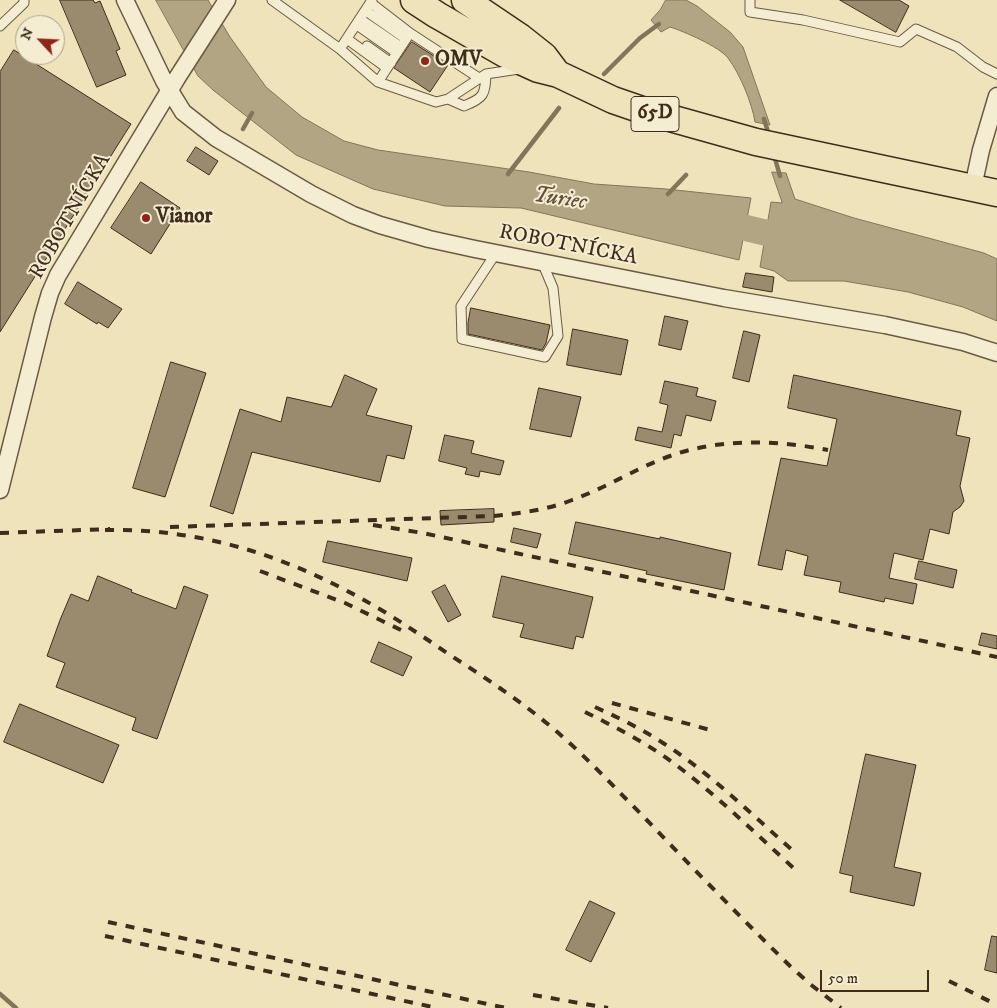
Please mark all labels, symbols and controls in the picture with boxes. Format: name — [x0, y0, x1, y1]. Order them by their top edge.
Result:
north arrow — [15, 15, 65, 65]
text: N — [17, 25, 38, 43]
place label: OMV — [435, 48, 482, 74]
marker: OMV — [419, 55, 431, 67]
road number: 65D — [631, 96, 679, 132]
street label: ROBOTNÍCKA — [25, 150, 117, 284]
water label: Turiec — [532, 183, 588, 217]
place label: Vianor — [156, 205, 212, 231]
marker: Vianor — [140, 212, 152, 224]
street label: ROBOTNÍCKA — [497, 220, 639, 272]
scale bar — [822, 960, 931, 992]
text: 50 m — [828, 969, 858, 988]

